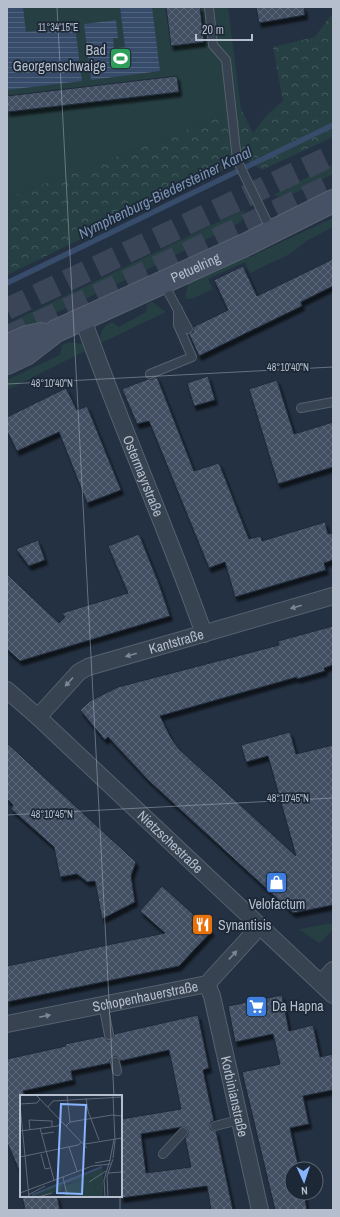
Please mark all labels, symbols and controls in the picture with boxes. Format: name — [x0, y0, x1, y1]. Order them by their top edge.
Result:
scale bar — [196, 16, 252, 42]
text: 11°34'15"E — [38, 21, 78, 34]
text: 20 m — [202, 22, 224, 38]
place label: Bad Georgenschwaige — [13, 41, 106, 75]
sports icon: Bad Georgenschwaige — [108, 45, 134, 71]
water label: Nymphenburg-Biedersteiner Kanal — [75, 141, 255, 244]
street label: Petuelring — [168, 248, 224, 287]
text: 48°10'40"N — [267, 361, 309, 374]
text: 48°10'40"N — [31, 377, 73, 390]
street label: Ostermayrstraße — [119, 432, 168, 519]
one-way arrow — [289, 604, 301, 610]
street label: Kantstraße — [147, 625, 206, 658]
one-way arrow — [124, 652, 136, 658]
one-way arrow — [65, 678, 74, 687]
text: 48°10'45"N — [267, 792, 309, 805]
street label: Nietzschestraße — [134, 806, 207, 877]
text: 48°10'45"N — [31, 808, 73, 821]
shop icon: Velofactum — [264, 869, 290, 895]
place label: Velofactum — [249, 895, 305, 913]
restaurant icon: Synantisis — [190, 912, 216, 938]
place label: Synantisis — [218, 916, 272, 934]
one-way arrow — [229, 950, 238, 960]
street label: Schopenhauerstraße — [91, 977, 200, 1016]
supermarket icon: Da Hapna — [244, 993, 270, 1019]
place label: Da Hapna — [272, 997, 324, 1015]
one-way arrow — [39, 1013, 51, 1019]
street label: Korbinianstraße — [217, 1054, 252, 1139]
inset map — [20, 1095, 122, 1197]
north arrow — [284, 1161, 324, 1201]
text: N — [301, 1184, 308, 1198]

